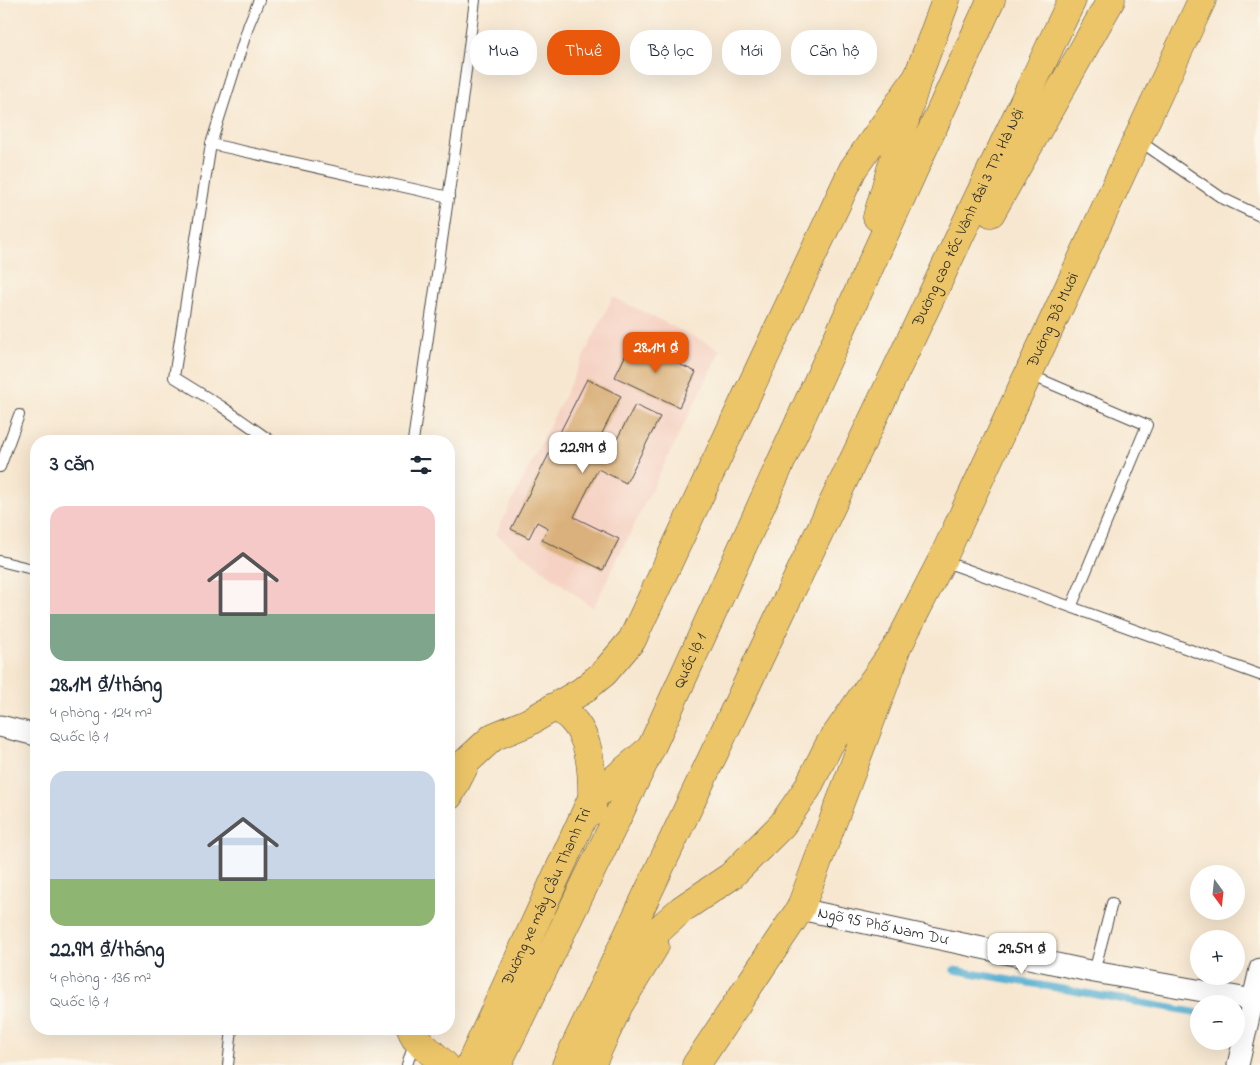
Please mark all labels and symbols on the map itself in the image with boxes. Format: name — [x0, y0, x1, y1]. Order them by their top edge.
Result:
street label: Đường cao tốc Vành đai 3 TP. Hà Nội — [906, 104, 1031, 332]
street label: Đường Đỗ Mười — [1020, 269, 1086, 373]
pin: 28.1M ₫ — [610, 332, 702, 374]
pin: 22.9M ₫ — [537, 432, 629, 474]
street label: Quốc lộ 1 — [668, 629, 714, 693]
street label: Đường xe máy Cầu Thanh Trì — [496, 804, 598, 990]
north arrow — [1190, 865, 1245, 920]
street label: Ngõ 95 Phố Nam Dư — [815, 901, 951, 953]
pin: 29.5M ₫ — [976, 932, 1068, 975]

